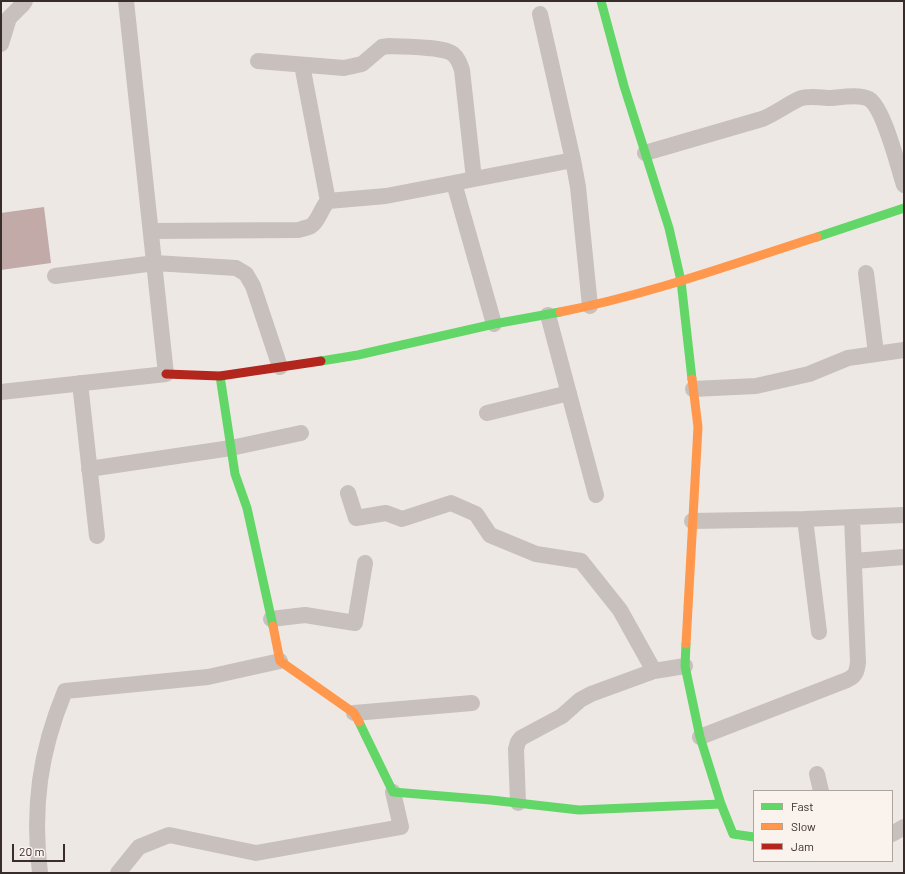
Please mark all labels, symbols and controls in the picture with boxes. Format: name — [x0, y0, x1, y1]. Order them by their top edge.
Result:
legend — [753, 790, 893, 862]
text: Fast — [791, 799, 814, 813]
text: Slow — [791, 819, 816, 833]
scale bar — [14, 836, 67, 862]
text: Jam — [791, 839, 814, 853]
text: 20 m — [19, 844, 45, 858]

